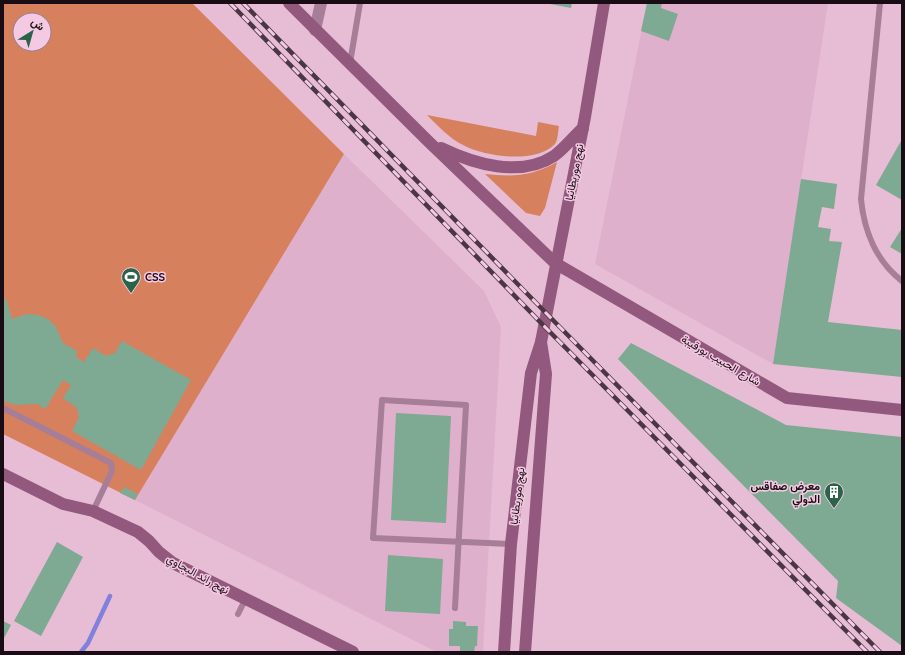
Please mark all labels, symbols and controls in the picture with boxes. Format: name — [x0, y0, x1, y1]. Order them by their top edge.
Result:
north arrow — [12, 12, 52, 52]
text: ش — [29, 14, 48, 34]
street label: نهج موريطانيا — [562, 142, 587, 202]
sports icon: CSS — [120, 266, 142, 294]
place label: CSS — [145, 270, 165, 284]
street label: شارع الحبيب بورقيبة — [678, 332, 763, 389]
street label: نهج موريطانيا — [507, 467, 528, 525]
place label: معرض صفاقس الدولي — [751, 479, 820, 508]
building icon: معرض صفاقس الدولي — [823, 481, 845, 509]
street label: نهج رائد البجاوي — [163, 551, 232, 600]

